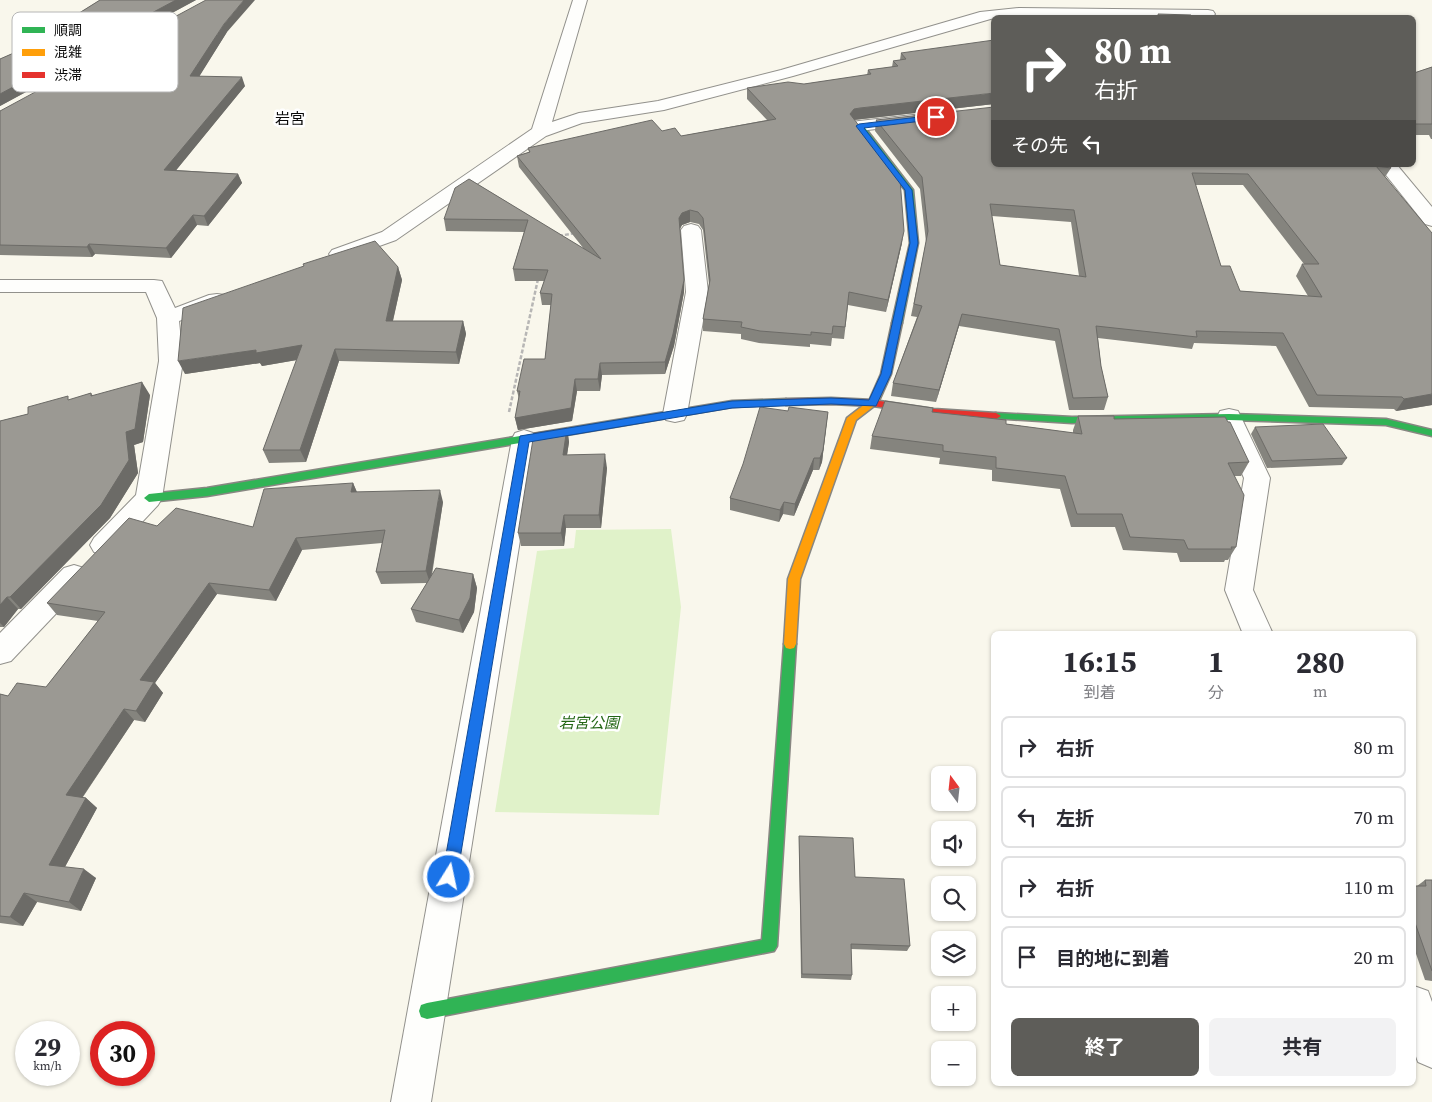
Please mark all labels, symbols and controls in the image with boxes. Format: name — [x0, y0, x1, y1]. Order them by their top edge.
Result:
legend — [12, 12, 178, 92]
text: 順調 — [54, 20, 82, 40]
text: 80 m — [1094, 27, 1171, 75]
icon: right — [1011, 35, 1076, 100]
text: 混雑 — [54, 42, 82, 62]
text: 渋滞 — [54, 65, 82, 85]
text: 右折 — [1094, 75, 1138, 105]
pin — [915, 96, 957, 138]
icon: arrive — [922, 103, 950, 131]
district label: 岩宮 — [275, 108, 305, 129]
icon: left — [1078, 130, 1106, 158]
text: その先 — [1011, 132, 1068, 158]
text: 16:15 — [1062, 641, 1137, 682]
text: 1 — [1208, 641, 1224, 682]
text: 280 — [1296, 642, 1345, 683]
text: m — [1313, 680, 1327, 702]
text: 到着 — [1083, 681, 1116, 703]
text: 分 — [1208, 681, 1224, 703]
park label: 岩宮公園 — [559, 712, 621, 733]
icon: right — [1013, 733, 1041, 761]
text: 80 m — [1353, 734, 1394, 760]
text: 右折 — [1056, 735, 1094, 761]
north arrow — [931, 766, 976, 811]
map controls — [931, 766, 976, 1086]
icon: left — [1013, 803, 1041, 831]
text: 70 m — [1353, 804, 1394, 830]
text: 左折 — [1056, 805, 1094, 831]
button: sound — [931, 821, 976, 866]
position arrow — [422, 850, 474, 902]
icon: right — [1013, 873, 1041, 901]
text: 110 m — [1344, 874, 1394, 900]
text: 右折 — [1056, 875, 1094, 901]
button: search — [931, 876, 976, 921]
button: layers — [931, 931, 976, 976]
icon: arrive — [1013, 943, 1041, 971]
text: 20 m — [1353, 944, 1394, 970]
text: 目的地に到着 — [1056, 945, 1170, 971]
button: + — [931, 986, 976, 1031]
button: 終了 — [1011, 1018, 1199, 1076]
button: 共有 — [1209, 1018, 1396, 1076]
speed limit sign: 30 — [90, 1021, 155, 1086]
text: 29 — [34, 1030, 61, 1064]
button: − — [931, 1041, 976, 1086]
text: km/h — [33, 1058, 62, 1074]

